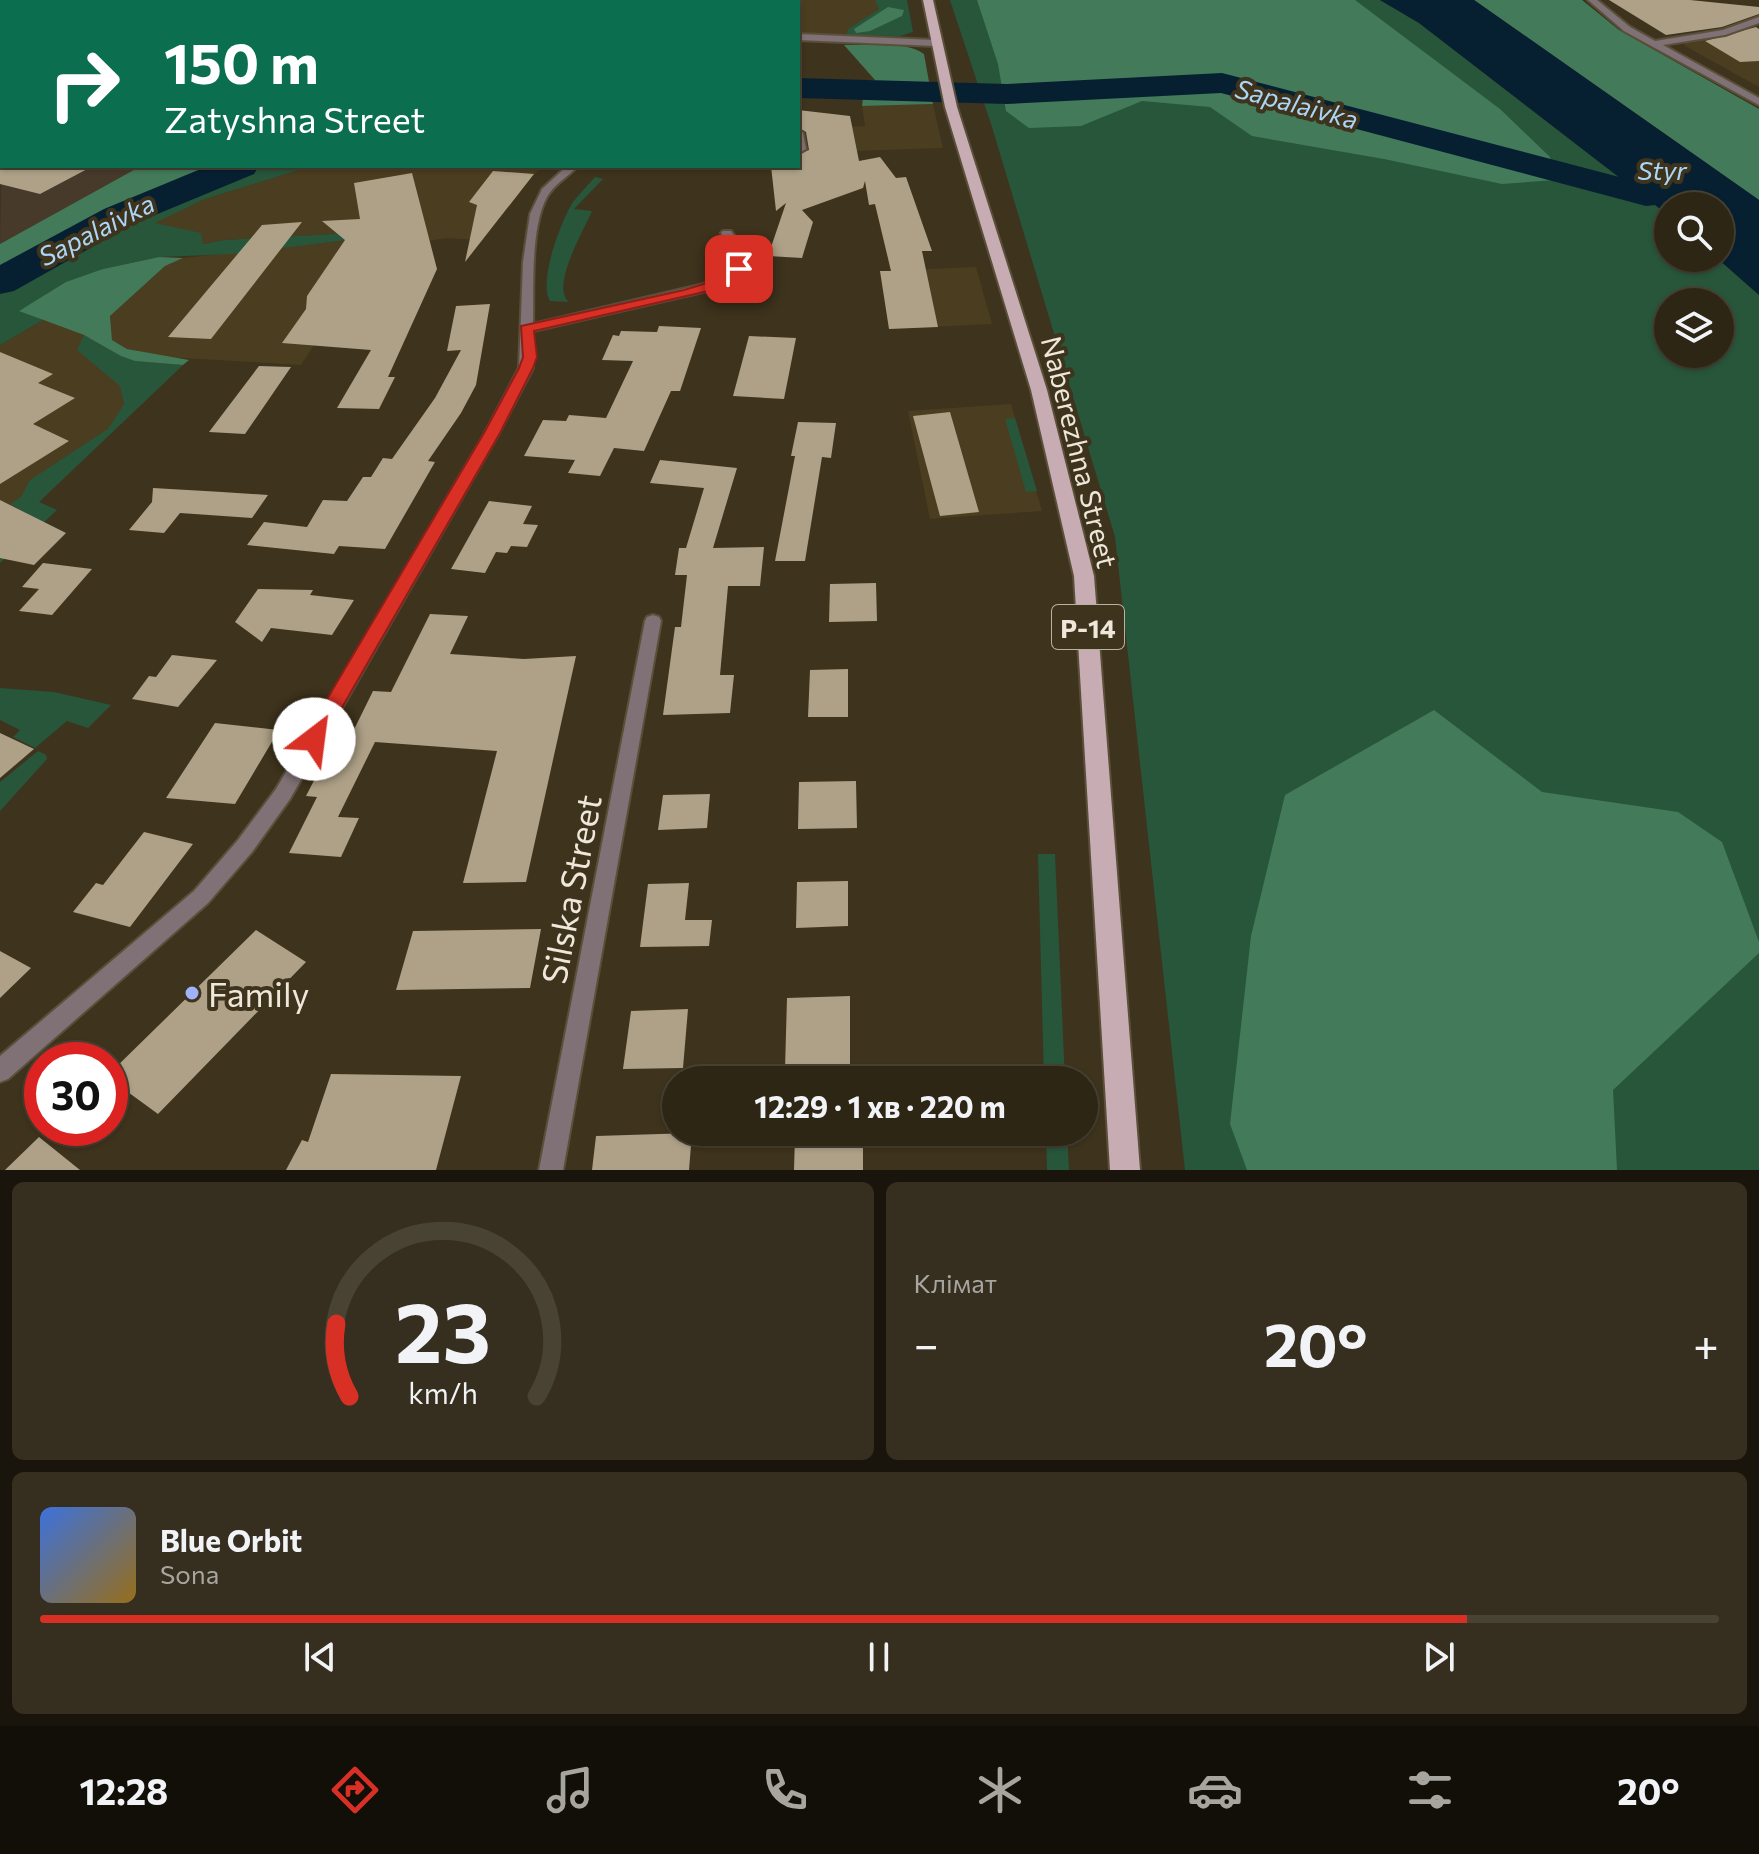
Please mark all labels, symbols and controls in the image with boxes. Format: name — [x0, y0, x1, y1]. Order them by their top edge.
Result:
text: 150 m — [164, 27, 319, 96]
icon: right — [32, 32, 136, 136]
water label: Sapalaivka — [1232, 72, 1362, 134]
text: Zatyshna Street — [164, 96, 425, 140]
water label: Styr — [1637, 154, 1688, 185]
water label: Sapalaivka — [33, 187, 159, 271]
map controls — [1654, 192, 1734, 368]
button: search — [1654, 192, 1734, 272]
pin — [705, 235, 773, 303]
icon: arrive — [717, 247, 761, 291]
button: layers — [1654, 288, 1734, 368]
street label: Naberezhna Street — [1035, 333, 1125, 571]
road number: Р-14 — [1052, 605, 1124, 649]
position arrow — [272, 697, 356, 781]
street label: Silska Street — [531, 791, 609, 987]
place label: Family — [208, 972, 309, 1014]
marker: Family — [183, 984, 201, 1002]
speed limit sign: 30 — [24, 1042, 128, 1146]
text: 12:29 · 1 хв · 220 m — [754, 1087, 1006, 1124]
text: Клімат — [914, 1267, 997, 1298]
text: 23 — [395, 1278, 491, 1380]
text: 20° — [1264, 1306, 1368, 1379]
text: − — [914, 1316, 939, 1370]
text: + — [1693, 1316, 1719, 1370]
text: km/h — [408, 1375, 478, 1410]
text: Blue Orbit — [160, 1521, 302, 1558]
text: Sona — [160, 1558, 219, 1589]
icon: previous — [298, 1635, 342, 1679]
icon: pause — [857, 1635, 901, 1679]
icon: next — [1417, 1635, 1461, 1679]
icon: directions — [327, 1762, 383, 1818]
icon: music — [542, 1762, 598, 1818]
icon: phone — [757, 1762, 813, 1818]
icon: climate — [972, 1762, 1028, 1818]
icon: car — [1187, 1762, 1243, 1818]
icon: filters — [1402, 1762, 1458, 1818]
text: 12:28 — [80, 1768, 168, 1812]
text: 20° — [1617, 1768, 1680, 1812]

